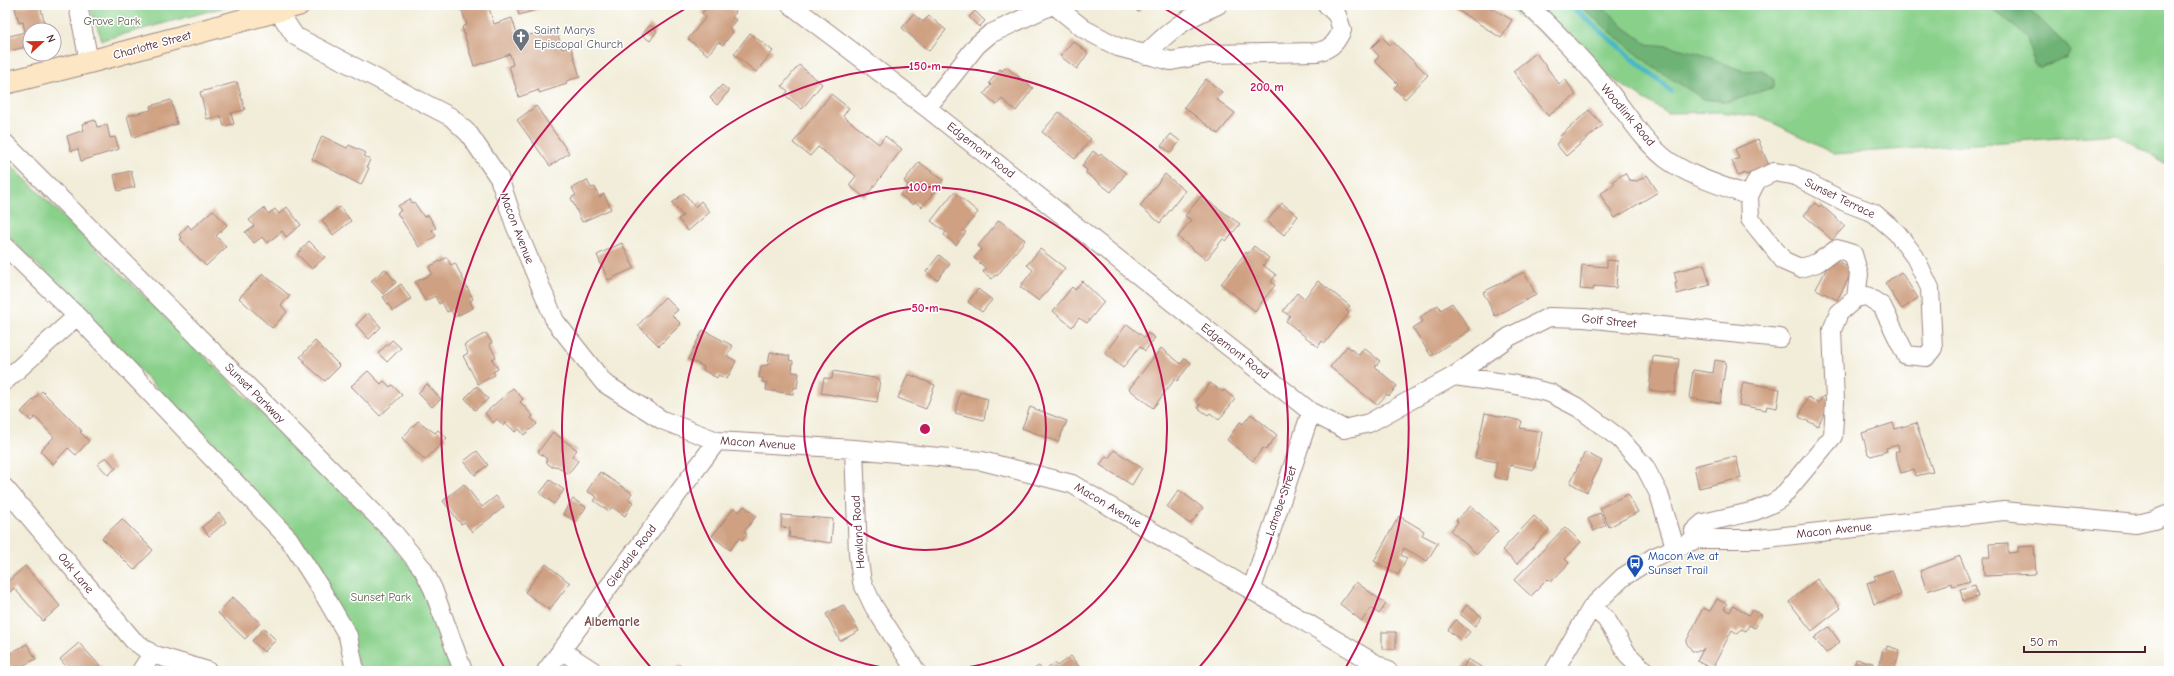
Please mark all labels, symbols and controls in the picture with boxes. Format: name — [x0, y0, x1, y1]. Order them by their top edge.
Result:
park label: Grove Park — [83, 14, 141, 28]
north arrow — [22, 22, 62, 62]
place label: Saint Marys Episcopal Church — [534, 23, 623, 51]
church icon: Saint Marys Episcopal Church — [511, 27, 531, 52]
street label: Charlotte Street — [111, 28, 193, 62]
text: N — [43, 33, 58, 44]
text: 150 m — [909, 59, 941, 73]
text: 200 m — [1250, 80, 1284, 94]
street label: Woodlink Road — [1598, 81, 1658, 149]
street label: Edgemont Road — [944, 119, 1018, 181]
street label: Sunset Terrace — [1803, 175, 1877, 221]
text: 100 m — [909, 180, 941, 194]
street label: Macon Avenue — [497, 190, 537, 266]
text: 50 m — [911, 301, 939, 315]
street label: Golf Street — [1581, 311, 1638, 331]
street label: Edgemont Road — [1198, 320, 1272, 382]
street label: Sunset Parkway — [222, 360, 288, 426]
centre of rings — [918, 422, 932, 436]
street label: Macon Avenue — [720, 433, 796, 453]
street label: Latrobe Street — [1263, 464, 1300, 538]
street label: Macon Avenue — [1072, 480, 1144, 530]
street label: Howland Road — [848, 495, 868, 569]
street label: Macon Avenue — [1796, 519, 1872, 541]
street label: Glendale Road — [603, 522, 659, 590]
place label: Macon Ave at Sunset Trail — [1648, 549, 1719, 577]
street label: Oak Lane — [55, 550, 97, 596]
bus stop icon: Macon Ave at Sunset Trail — [1625, 553, 1645, 578]
park label: Sunset Park — [351, 590, 412, 604]
district label: Albemarle — [584, 614, 640, 629]
scale bar — [2024, 628, 2145, 654]
text: 50 m — [2030, 635, 2058, 649]

